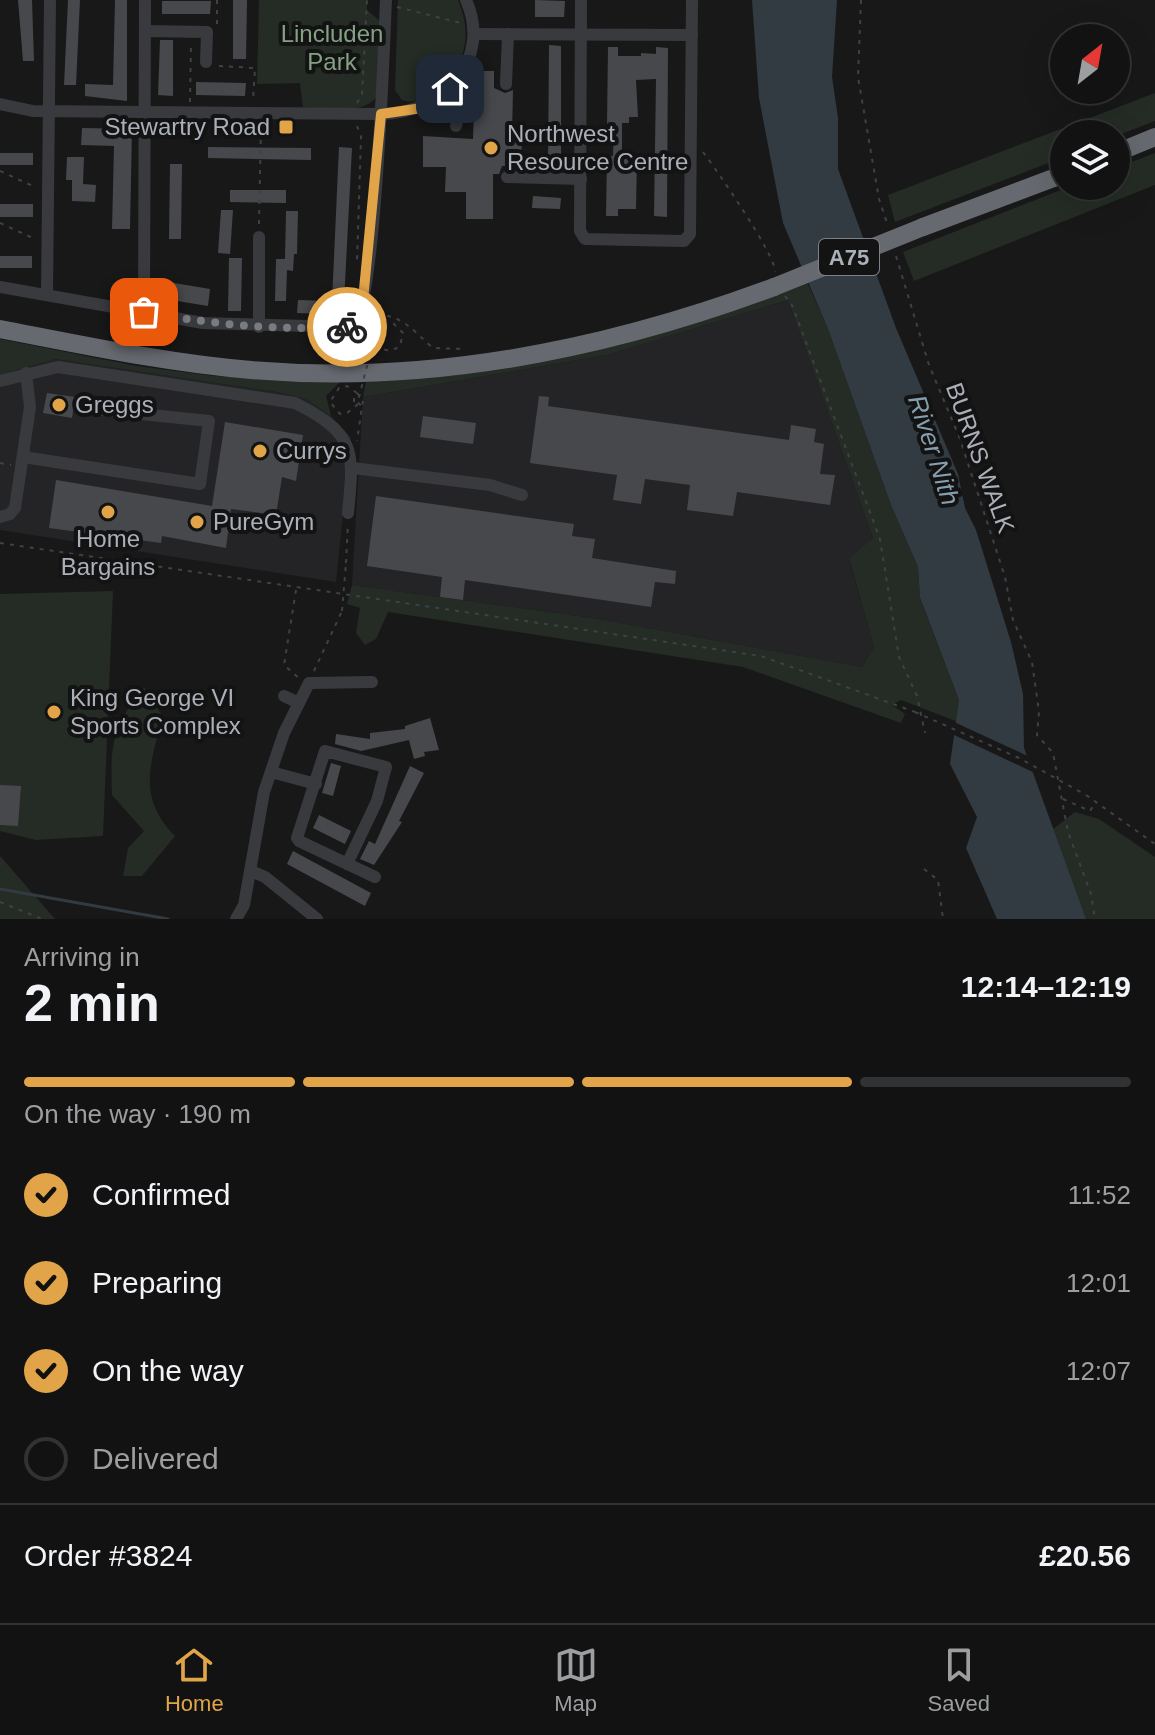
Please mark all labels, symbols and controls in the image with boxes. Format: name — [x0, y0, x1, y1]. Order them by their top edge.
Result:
park label: Lincluden Park — [281, 20, 383, 75]
north arrow — [1050, 24, 1130, 104]
map controls — [1050, 24, 1130, 200]
pin — [416, 55, 484, 123]
icon: home — [428, 67, 472, 111]
place label: Stewartry Road — [105, 113, 270, 140]
marker: Stewartry Road — [277, 118, 295, 136]
place label: Northwest Resource Centre — [507, 120, 688, 175]
button: layers — [1050, 120, 1130, 200]
marker: Northwest Resource Centre — [482, 139, 500, 157]
road number: A75 — [819, 239, 879, 275]
pin — [110, 278, 178, 346]
courier — [307, 287, 387, 367]
icon: bag — [122, 290, 166, 334]
icon: bike — [325, 305, 369, 349]
street label: BURNS WALK — [941, 379, 1020, 537]
place label: Greggs — [75, 391, 154, 418]
water label: River Nith — [902, 391, 966, 509]
marker: Greggs — [50, 396, 68, 414]
place label: Currys — [276, 437, 347, 464]
marker: Currys — [251, 442, 269, 460]
marker: Home Bargains — [99, 503, 117, 521]
place label: PureGym — [213, 508, 314, 535]
marker: PureGym — [188, 513, 206, 531]
place label: Home Bargains — [61, 525, 155, 580]
place label: King George VI Sports Complex — [70, 684, 241, 739]
marker: King George VI Sports Complex — [45, 703, 63, 721]
text: Arriving in — [24, 942, 140, 972]
text: 12:14–12:19 — [961, 970, 1131, 1003]
text: 2 min — [24, 974, 160, 1032]
text: On the way · 190 m — [24, 1099, 251, 1129]
icon: check — [24, 1173, 68, 1217]
text: Confirmed — [92, 1178, 230, 1211]
text: 11:52 — [1068, 1180, 1131, 1210]
icon: check — [24, 1261, 68, 1305]
text: Preparing — [92, 1266, 222, 1299]
text: 12:01 — [1066, 1268, 1131, 1298]
icon: check — [24, 1349, 68, 1393]
text: On the way — [92, 1354, 244, 1387]
text: 12:07 — [1066, 1356, 1131, 1386]
text: Delivered — [92, 1442, 219, 1475]
text: Order #3824 — [24, 1539, 192, 1572]
text: £20.56 — [1039, 1539, 1131, 1572]
tab: Home — [165, 1643, 224, 1717]
tab: Map — [554, 1643, 598, 1717]
tab: Saved — [928, 1643, 990, 1717]

